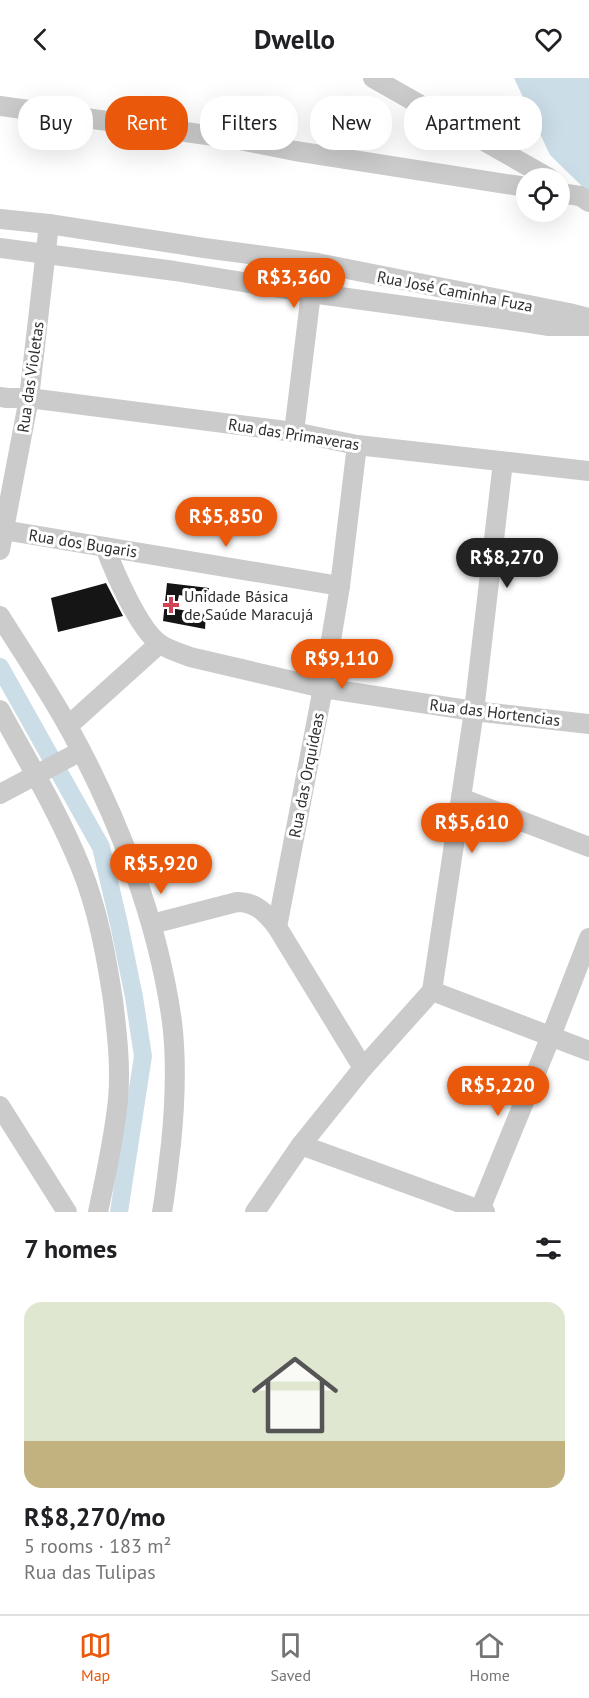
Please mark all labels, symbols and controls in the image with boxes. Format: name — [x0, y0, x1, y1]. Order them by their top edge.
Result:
text: Dwello — [254, 22, 335, 56]
icon: back — [24, 23, 57, 56]
icon: heart — [532, 23, 565, 56]
chip: Buy — [18, 96, 93, 150]
chip: Rent — [105, 96, 188, 150]
chip: Filters — [200, 96, 298, 150]
chip: New — [310, 96, 392, 150]
chip: Apartment — [404, 96, 542, 150]
map controls — [516, 168, 570, 222]
button: locate — [516, 168, 570, 222]
pin: R$3,360 — [239, 258, 349, 309]
text: R$3,360 — [257, 264, 331, 290]
street label: Rua José Caminha Fuza — [375, 266, 535, 316]
street label: Rua das Violetas — [12, 320, 48, 434]
street label: Rua das Primaveras — [227, 414, 361, 454]
pin: R$5,850 — [171, 497, 281, 548]
text: R$5,850 — [189, 503, 263, 529]
street label: Rua dos Bugaris — [27, 525, 139, 561]
pin: R$8,270 — [452, 538, 562, 589]
text: R$8,270 — [470, 544, 544, 570]
place label: Unidade Básica de Saúde Maracujá — [184, 586, 313, 624]
marker: Unidade Básica de Saúde Maracujá — [162, 596, 180, 614]
pin: R$9,110 — [287, 639, 397, 690]
text: R$9,110 — [305, 645, 379, 671]
street label: Rua das Hortencias — [429, 694, 562, 730]
street label: Rua das Orquídeas — [284, 710, 328, 839]
pin: R$5,610 — [417, 803, 527, 854]
text: R$5,610 — [435, 809, 509, 835]
pin: R$5,920 — [106, 844, 216, 895]
text: R$5,920 — [124, 850, 198, 876]
pin: R$5,220 — [443, 1066, 553, 1117]
text: R$5,220 — [461, 1072, 535, 1098]
text: 7 homes — [24, 1232, 117, 1265]
icon: filters — [532, 1232, 565, 1265]
icon: home — [241, 1341, 349, 1449]
text: R$8,270/mo — [24, 1500, 165, 1533]
text: 5 rooms · 183 m² — [24, 1533, 171, 1559]
text: Rua das Tulipas — [24, 1559, 156, 1585]
tab: Map — [79, 1629, 112, 1685]
tab: Saved — [270, 1629, 311, 1685]
tab: Home — [469, 1629, 510, 1685]

